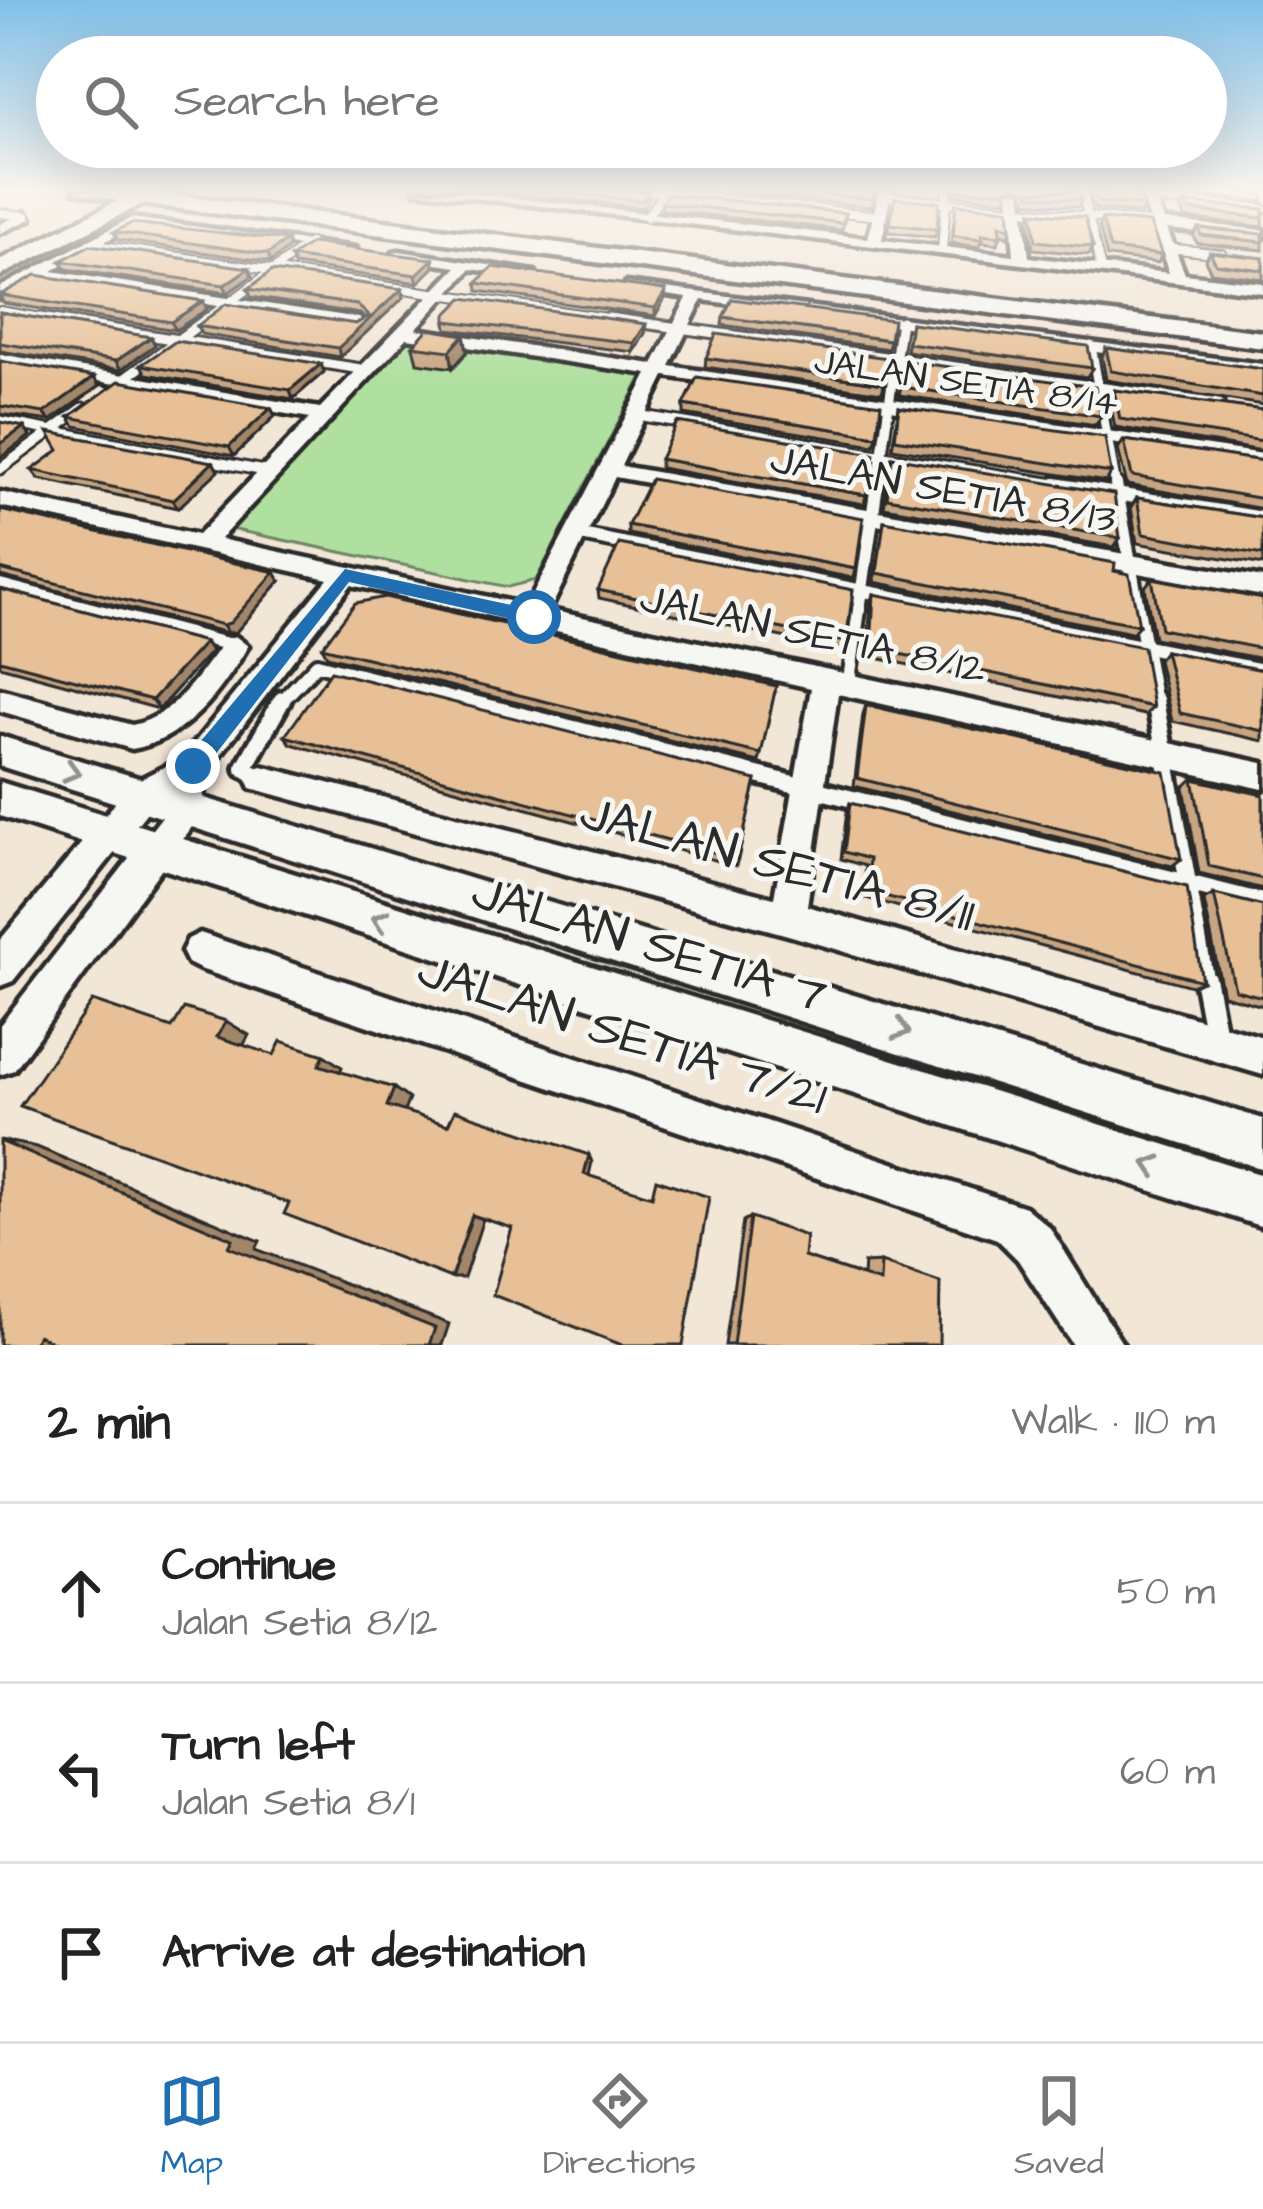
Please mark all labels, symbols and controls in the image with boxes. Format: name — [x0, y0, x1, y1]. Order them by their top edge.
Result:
search box — [36, 36, 1227, 168]
icon: search — [78, 69, 144, 135]
text: Search here — [174, 71, 440, 133]
street label: JALAN SETIA 8/14 — [811, 336, 1121, 430]
street label: JALAN SETIA 8/13 — [766, 431, 1120, 549]
street label: JALAN SETIA 8/12 — [635, 570, 991, 700]
route start — [507, 590, 561, 644]
route end — [166, 739, 220, 793]
one-way arrow — [61, 758, 82, 783]
street label: JALAN SETIA 8/11 — [572, 778, 982, 952]
street label: JALAN SETIA 7 — [463, 857, 835, 1033]
one-way arrow — [370, 909, 391, 934]
street label: JALAN SETIA 7/21 — [409, 935, 835, 1135]
one-way arrow — [891, 1016, 912, 1041]
one-way arrow — [1142, 1155, 1163, 1180]
text: 2 min — [48, 1388, 171, 1459]
text: Walk · 110 m — [1011, 1396, 1215, 1450]
text: Continue — [162, 1535, 336, 1597]
icon: ahead — [48, 1560, 114, 1626]
text: 50 m — [1117, 1566, 1215, 1620]
text: Jalan Setia 8/12 — [162, 1597, 437, 1651]
text: Turn left — [162, 1715, 355, 1777]
icon: left — [48, 1740, 114, 1806]
text: 60 m — [1120, 1746, 1215, 1800]
text: Jalan Setia 8/1 — [162, 1777, 415, 1831]
icon: arrive — [48, 1920, 114, 1986]
text: Arrive at destination — [162, 1922, 585, 1984]
tab: Map — [159, 2068, 225, 2186]
tab: Directions — [543, 2068, 696, 2186]
tab: Saved — [1014, 2068, 1104, 2186]

